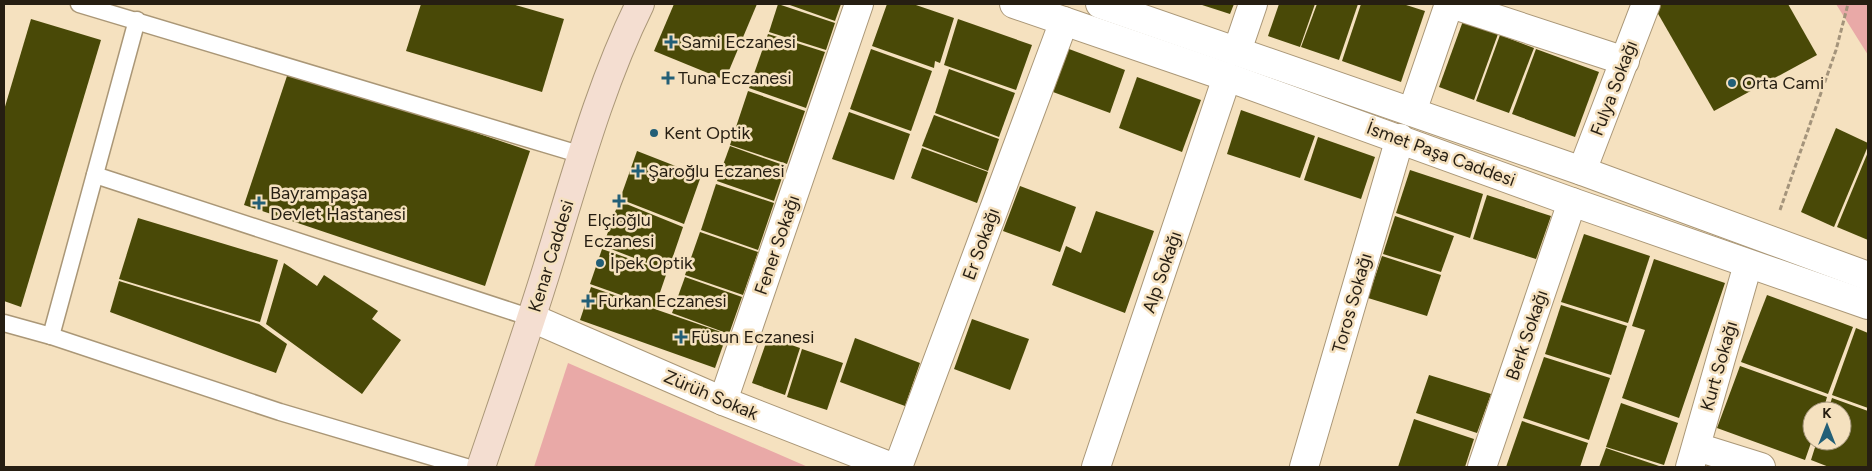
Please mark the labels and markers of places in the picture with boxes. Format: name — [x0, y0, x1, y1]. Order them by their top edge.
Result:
place label: Sami Eczanesi — [681, 31, 796, 53]
marker: Sami Eczanesi — [665, 36, 677, 48]
place label: Tuna Eczanesi — [678, 67, 792, 89]
marker: Tuna Eczanesi — [662, 72, 674, 84]
place label: Orta Cami — [1742, 72, 1824, 94]
marker: Orta Cami — [1726, 77, 1738, 89]
place label: Kent Optik — [664, 122, 751, 144]
marker: Kent Optik — [648, 127, 660, 139]
place label: Şaroğlu Eczanesi — [648, 160, 785, 182]
marker: Şaroğlu Eczanesi — [632, 165, 644, 177]
place label: Bayrampaşa Devlet Hastanesi — [270, 182, 406, 225]
marker: Elçioğlu Eczanesi — [613, 195, 625, 207]
marker: Bayrampaşa Devlet Hastanesi — [252, 196, 266, 210]
place label: Elçioğlu Eczanesi — [584, 209, 654, 252]
place label: İpek Optik — [610, 252, 693, 274]
marker: İpek Optik — [594, 257, 606, 269]
place label: Furkan Eczanesi — [598, 290, 727, 312]
marker: Furkan Eczanesi — [582, 295, 594, 307]
place label: Füsun Eczanesi — [691, 326, 814, 348]
marker: Füsun Eczanesi — [675, 331, 687, 343]

